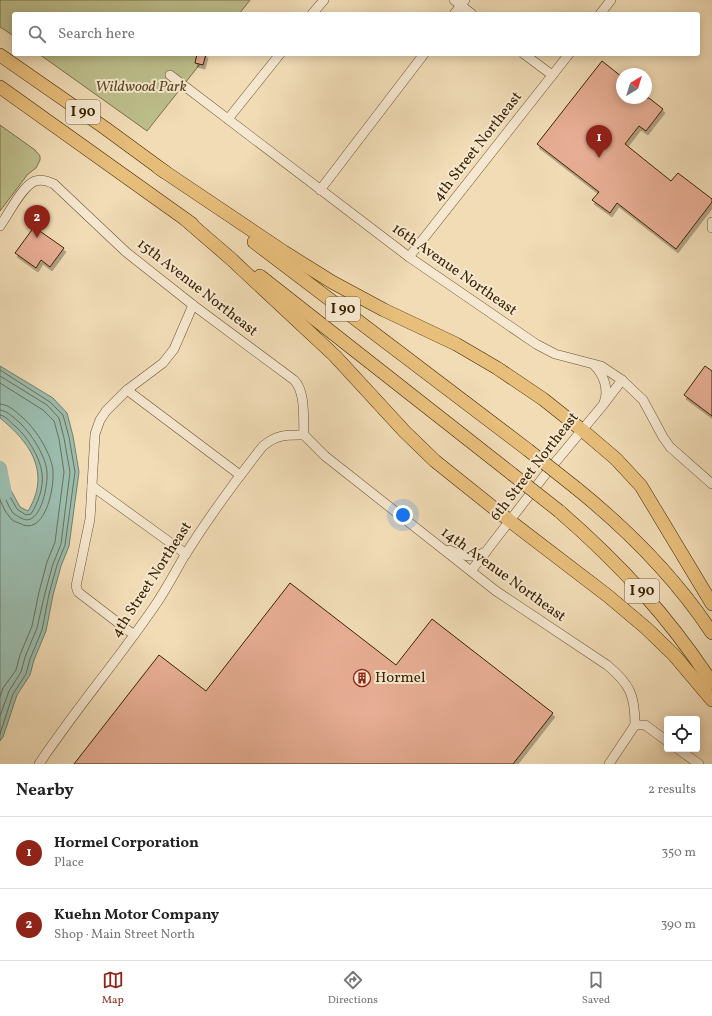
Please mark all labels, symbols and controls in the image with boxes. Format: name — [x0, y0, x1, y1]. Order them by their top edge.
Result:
search box — [12, 12, 700, 56]
icon: search — [26, 23, 48, 45]
text: Search here — [58, 24, 135, 45]
north arrow — [616, 68, 652, 104]
park label: Wildwood Park — [95, 77, 187, 98]
street label: 4th Street Northeast — [428, 88, 528, 206]
road number: I 90 — [66, 100, 100, 124]
pin: 1 — [586, 125, 612, 158]
pin: 2 — [24, 205, 50, 238]
street label: 16th Avenue Northeast — [387, 219, 521, 321]
street label: 15th Avenue Northeast — [132, 234, 262, 342]
road number: I 90 — [326, 297, 360, 321]
street label: 6th Street Northeast — [486, 408, 584, 526]
your location — [393, 505, 413, 525]
street label: 4th Street Northeast — [107, 518, 197, 642]
street label: 14th Avenue Northeast — [436, 522, 570, 628]
road number: I 90 — [625, 579, 659, 603]
building icon: Hormel — [352, 668, 372, 688]
place label: Hormel — [375, 668, 425, 689]
map controls — [664, 716, 700, 752]
button: locate — [664, 716, 700, 752]
text: Nearby — [16, 779, 74, 802]
text: 2 results — [648, 781, 696, 799]
text: Hormel Corporation — [54, 833, 199, 854]
text: 1 — [26, 844, 32, 862]
text: 350 m — [661, 844, 696, 862]
text: Place — [54, 854, 84, 872]
text: Kuehn Motor Company — [54, 905, 219, 926]
text: 2 — [26, 916, 32, 934]
text: 390 m — [661, 916, 696, 934]
text: Shop · Main Street North — [54, 926, 195, 944]
tab: Map — [102, 969, 124, 1008]
tab: Directions — [328, 969, 378, 1008]
tab: Saved — [582, 969, 610, 1008]

